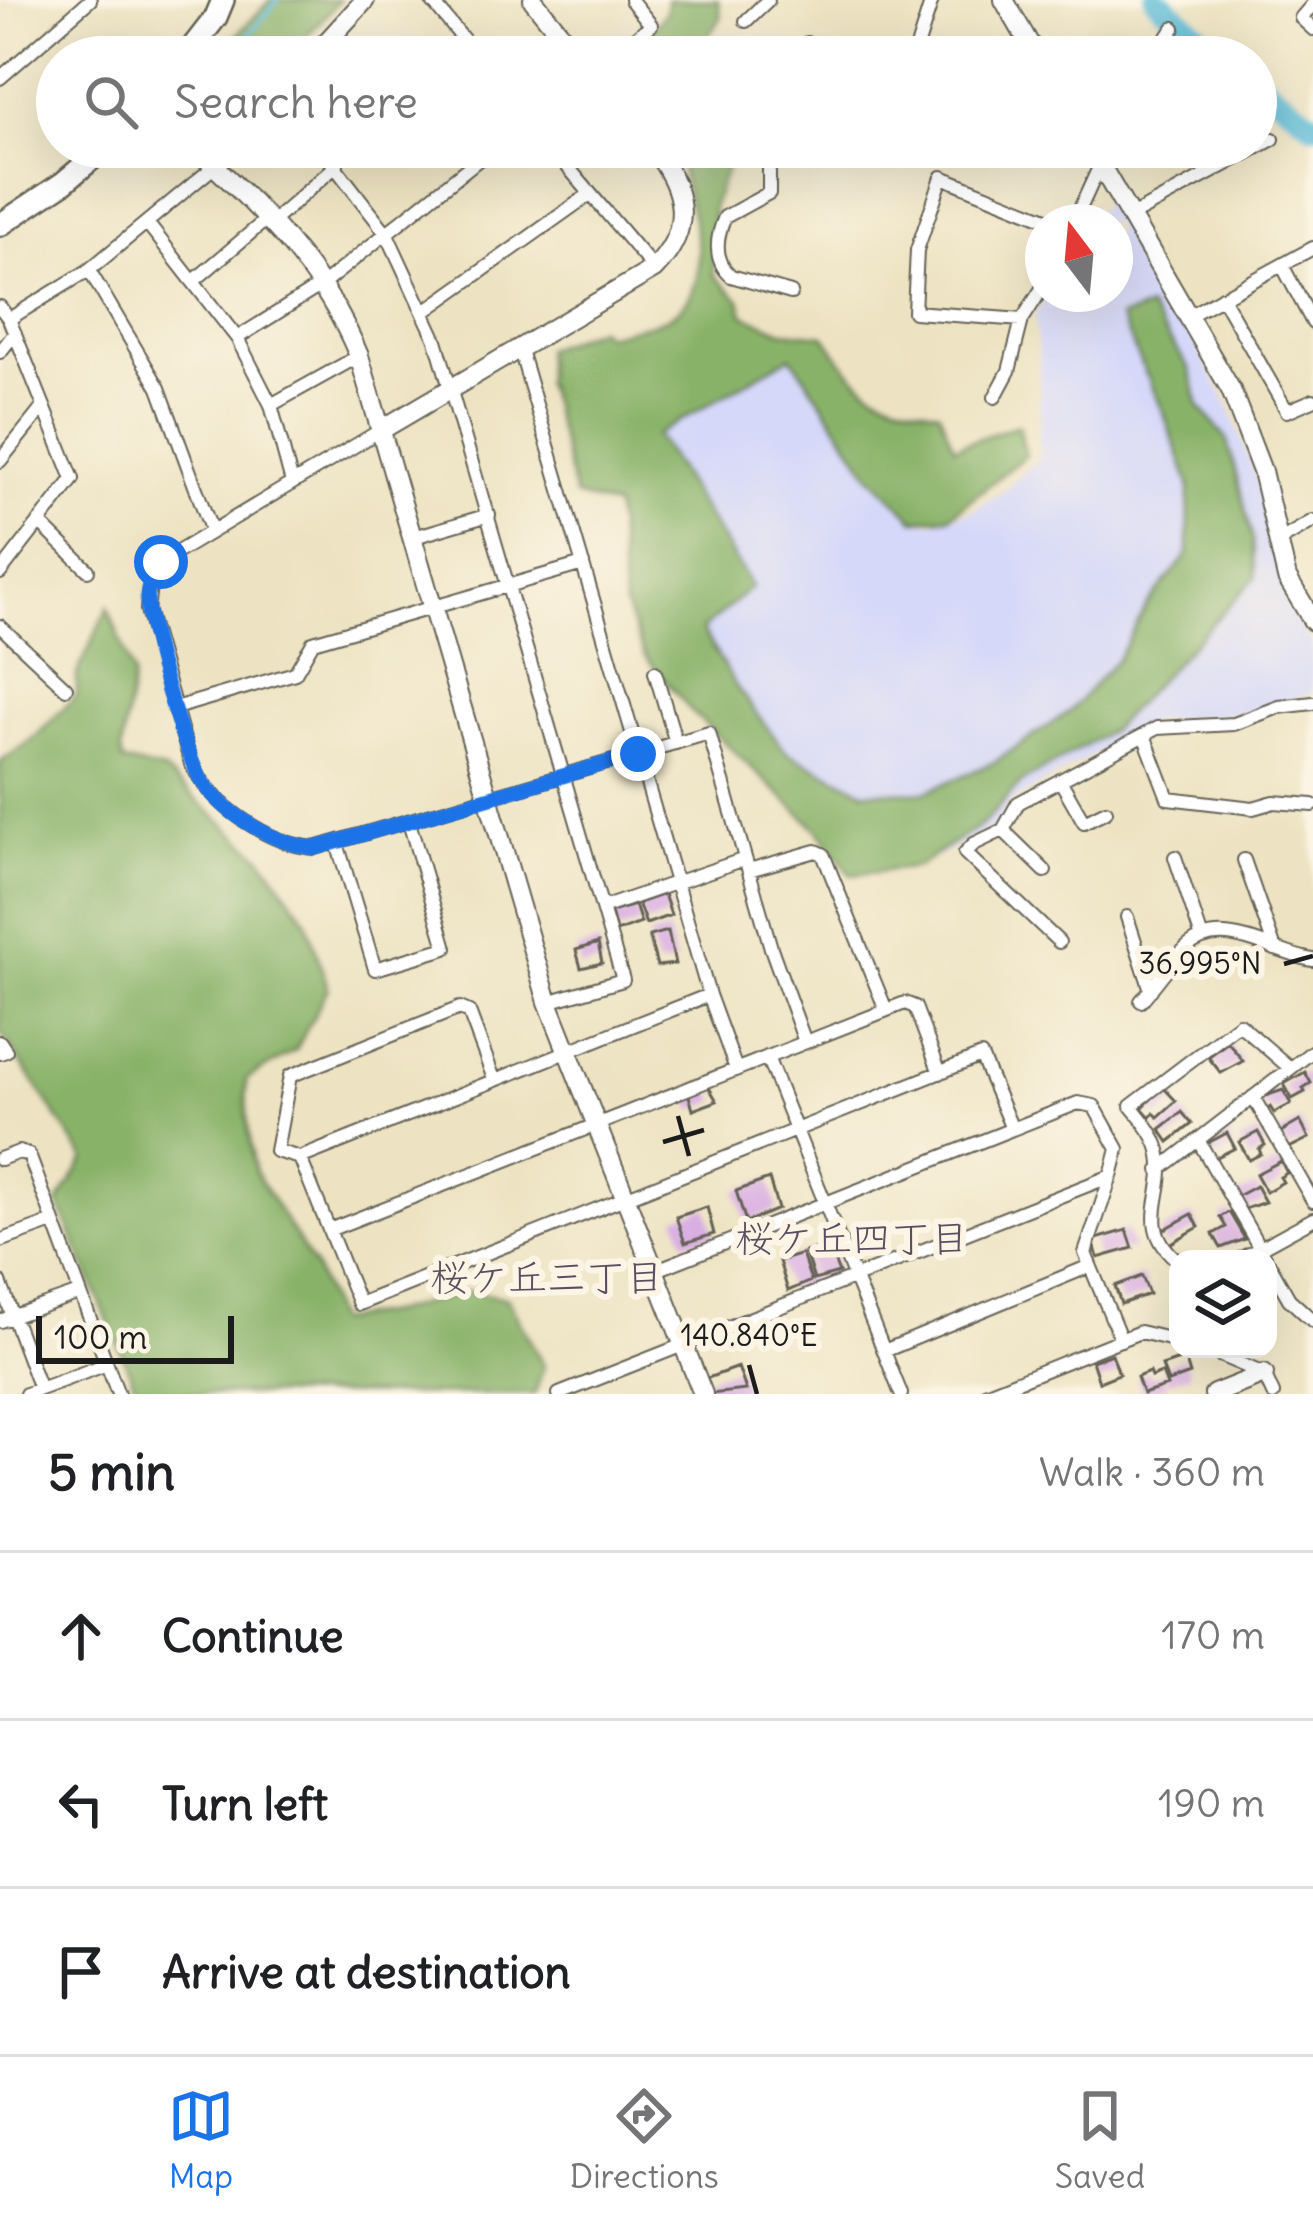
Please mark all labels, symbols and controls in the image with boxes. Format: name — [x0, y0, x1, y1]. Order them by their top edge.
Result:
search box — [36, 36, 1277, 168]
icon: search — [78, 69, 144, 135]
text: Search here — [174, 74, 418, 130]
north arrow — [1025, 204, 1133, 312]
route start — [134, 535, 188, 589]
route end — [611, 727, 665, 781]
text: 36.995°N — [1138, 944, 1262, 982]
district label: 桜ケ丘四丁目 — [735, 1214, 969, 1263]
map controls — [1169, 1250, 1277, 1358]
button: layers — [1169, 1250, 1277, 1358]
district label: 桜ケ丘三丁目 — [430, 1253, 664, 1302]
scale bar — [36, 1310, 234, 1363]
text: 100 m — [54, 1316, 147, 1358]
text: 140.840°E — [680, 1316, 818, 1354]
text: 5 min — [48, 1440, 175, 1504]
text: Walk · 360 m — [1039, 1448, 1265, 1497]
icon: ahead — [48, 1603, 114, 1669]
text: Continue — [162, 1608, 344, 1664]
text: 170 m — [1161, 1611, 1265, 1660]
icon: left — [48, 1771, 114, 1837]
text: Turn left — [162, 1776, 328, 1832]
text: 190 m — [1158, 1779, 1265, 1828]
icon: arrive — [48, 1939, 114, 2005]
text: Arrive at destination — [162, 1944, 571, 2000]
tab: Map — [168, 2083, 234, 2197]
tab: Directions — [570, 2083, 719, 2197]
tab: Saved — [1055, 2083, 1145, 2197]

